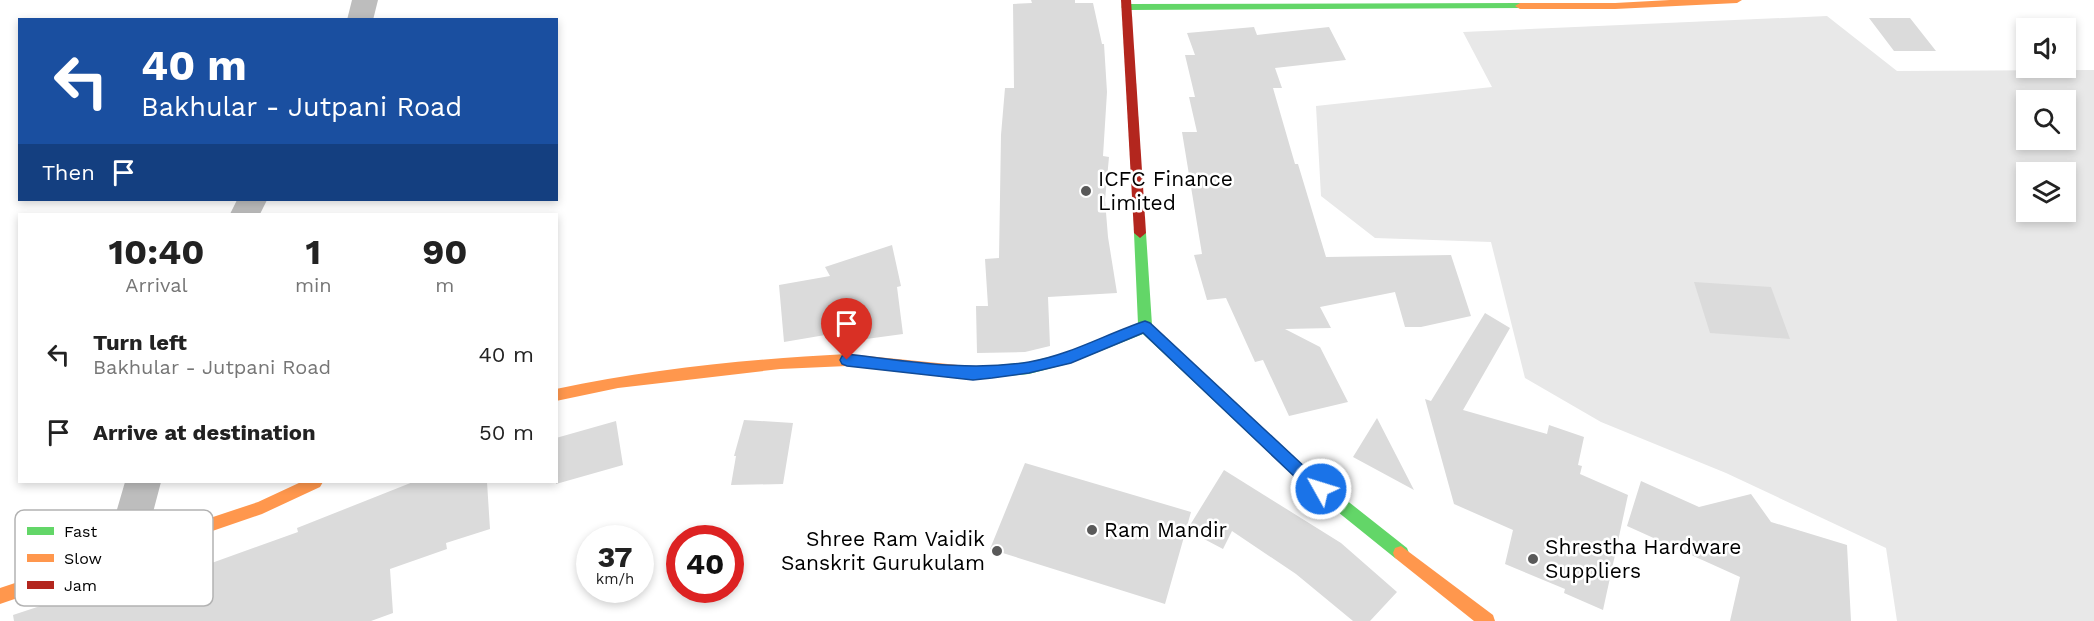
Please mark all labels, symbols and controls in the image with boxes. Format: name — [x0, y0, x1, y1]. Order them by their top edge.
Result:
map controls — [2016, 18, 2076, 222]
button: sound — [2016, 18, 2076, 78]
text: 40 m — [141, 41, 247, 90]
icon: left — [42, 42, 120, 120]
button: search — [2016, 90, 2076, 150]
text: Bakhular - Jutpani Road — [141, 91, 462, 123]
icon: arrive — [107, 156, 140, 189]
text: Then — [42, 160, 95, 185]
button: layers — [2016, 162, 2076, 222]
place label: ICFC Finance Limited — [1098, 166, 1233, 215]
marker: ICFC Finance Limited — [1079, 184, 1093, 198]
text: 10:40 — [108, 231, 204, 273]
text: 1 — [306, 231, 321, 273]
text: 90 — [422, 231, 468, 273]
text: Arrival — [125, 273, 188, 297]
text: min — [295, 273, 332, 297]
text: m — [435, 273, 454, 297]
pin — [821, 298, 872, 360]
icon: arrive — [830, 307, 863, 340]
text: Turn left — [93, 330, 187, 355]
icon: left — [42, 338, 75, 371]
text: 40 m — [478, 342, 534, 367]
text: Bakhular - Jutpani Road — [93, 355, 331, 379]
icon: arrive — [42, 416, 75, 449]
text: Arrive at destination — [93, 420, 316, 445]
text: 50 m — [479, 420, 534, 445]
position arrow — [1289, 457, 1353, 521]
legend — [15, 510, 213, 606]
place label: Ram Mandir — [1104, 517, 1227, 542]
text: Fast — [64, 522, 97, 541]
marker: Ram Mandir — [1085, 523, 1099, 537]
speed limit sign: 40 — [666, 525, 744, 603]
place label: Shree Ram Vaidik Sanskrit Gurukulam — [781, 526, 985, 575]
place label: Shrestha Hardware Suppliers — [1545, 534, 1741, 583]
text: 37 — [597, 539, 633, 574]
marker: Shree Ram Vaidik Sanskrit Gurukulam — [990, 544, 1004, 558]
text: Slow — [64, 549, 102, 568]
marker: Shrestha Hardware Suppliers — [1526, 552, 1540, 566]
text: km/h — [596, 570, 634, 588]
text: Jam — [64, 576, 97, 595]

